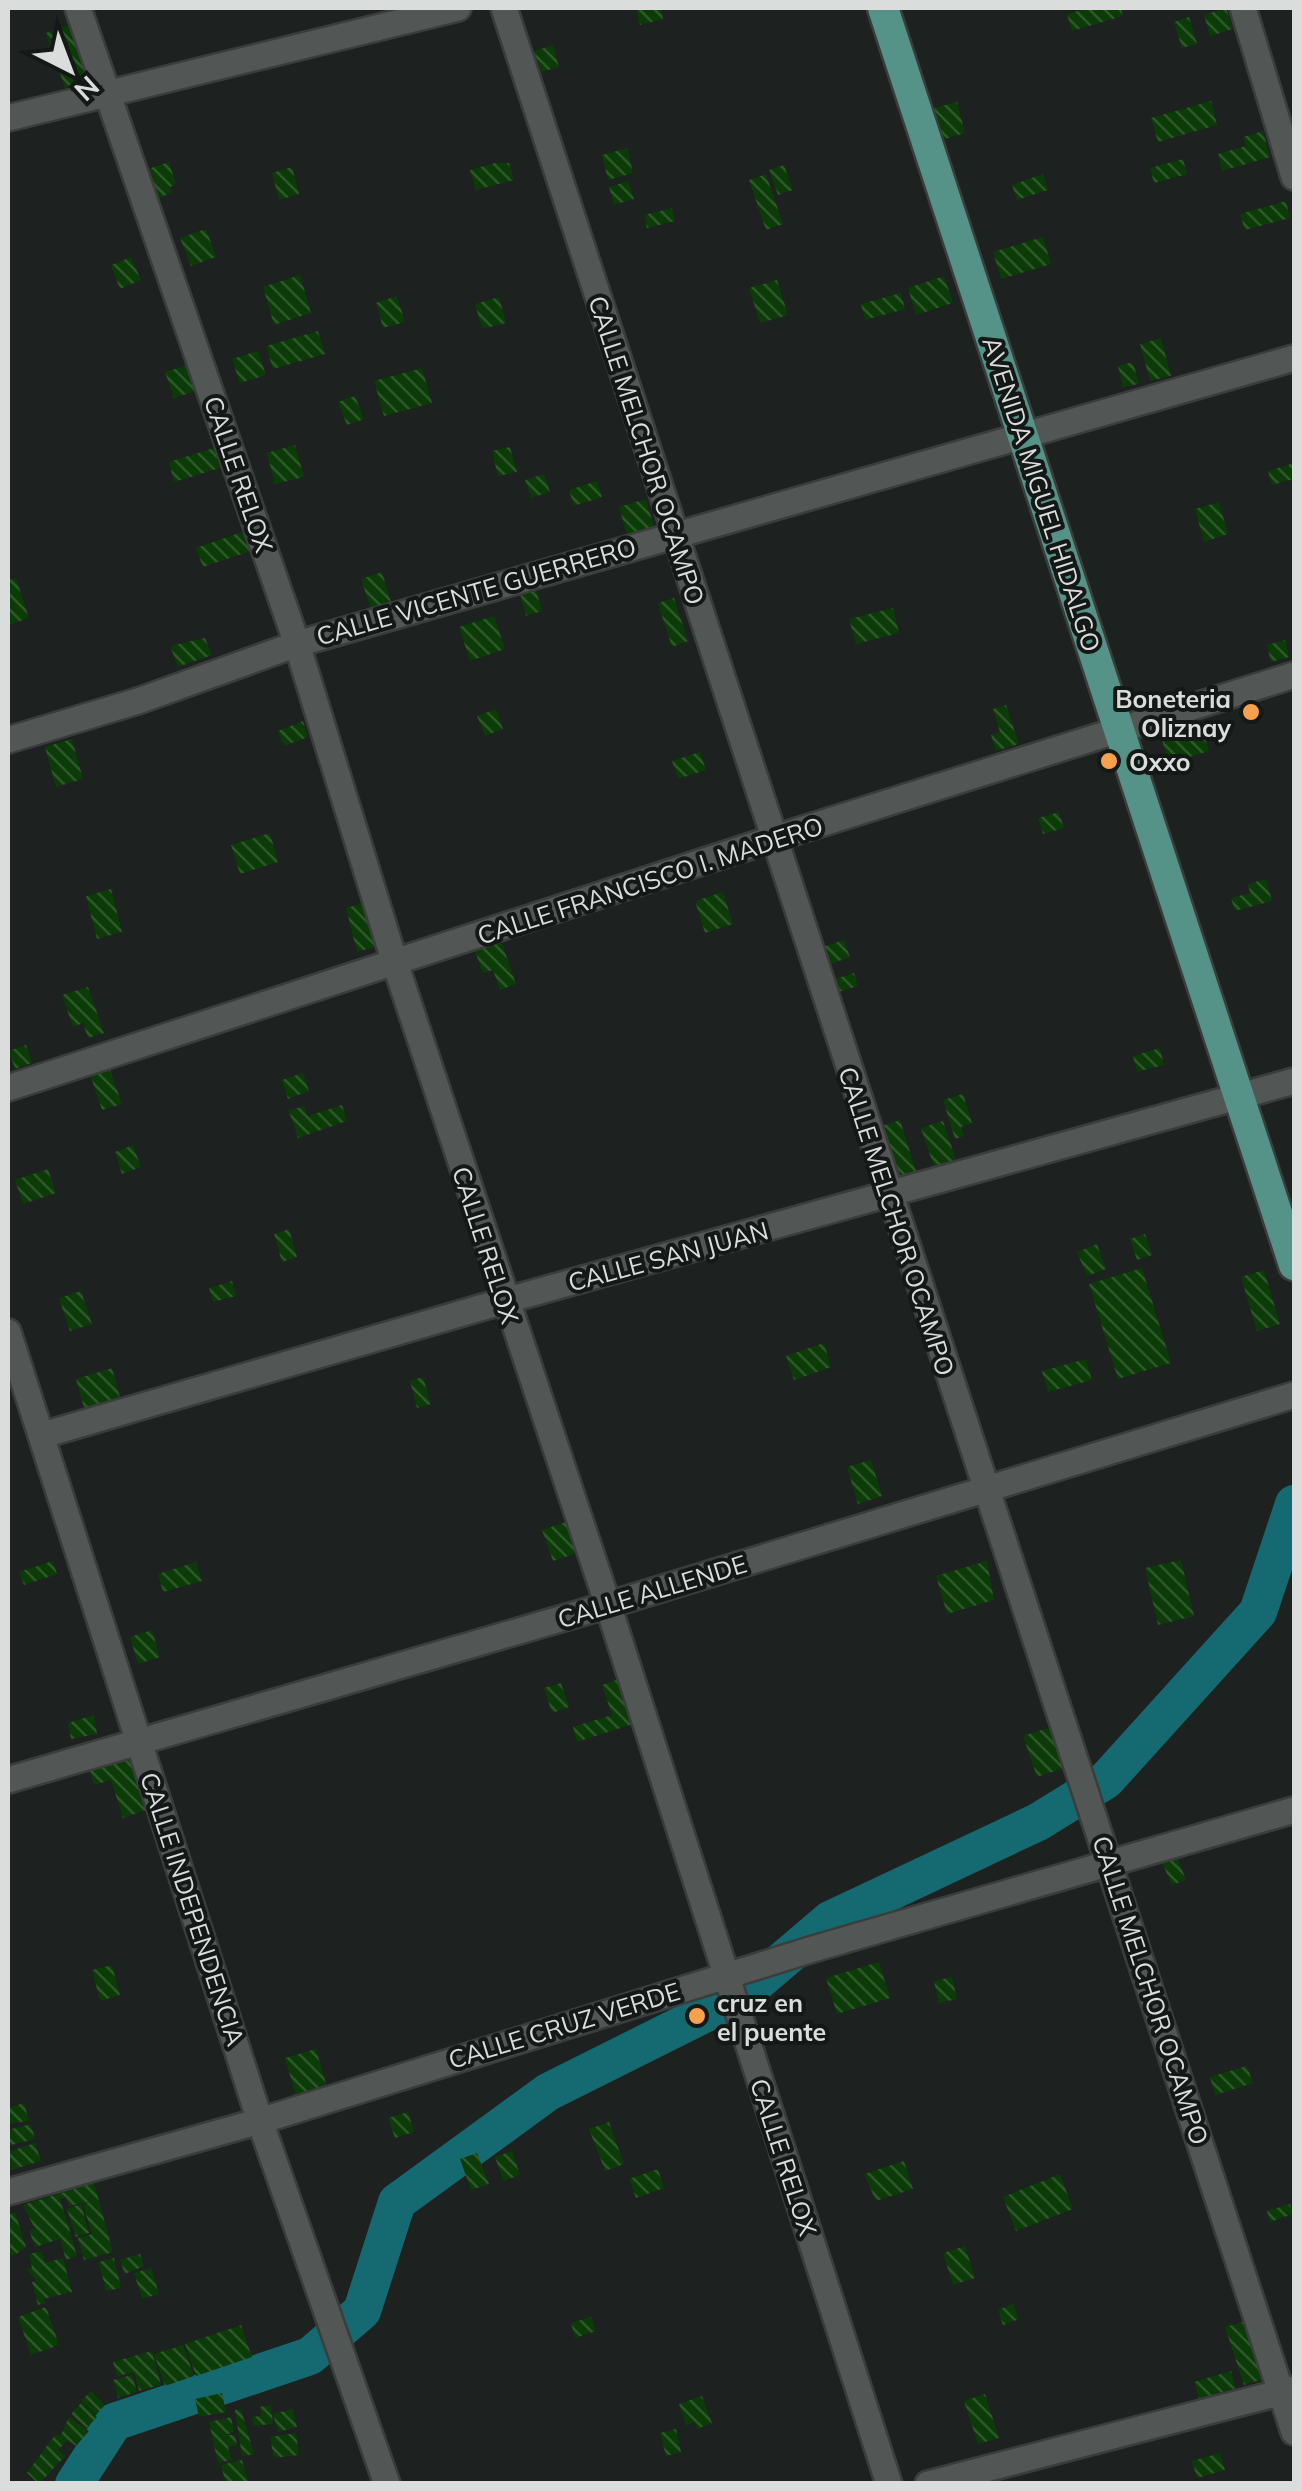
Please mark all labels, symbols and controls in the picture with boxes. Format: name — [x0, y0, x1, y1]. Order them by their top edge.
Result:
north arrow — [20, 20, 120, 120]
text: N — [67, 69, 107, 109]
street label: CALLE MELCHOR OCAMPO — [582, 292, 712, 608]
street label: AVENIDA MIGUEL HIDALGO — [976, 333, 1108, 655]
street label: CALLE RELOX — [198, 392, 280, 557]
street label: CALLE VICENTE GUERRERO — [313, 530, 639, 652]
place label: Boneteria Oliznay — [1115, 683, 1231, 743]
marker: Boneteria Oliznay — [1240, 701, 1262, 723]
place label: Oxxo — [1129, 746, 1191, 777]
marker: Oxxo — [1098, 750, 1120, 772]
street label: CALLE FRANCISCO I. MADERO — [473, 809, 827, 951]
street label: CALLE MELCHOR OCAMPO — [832, 1063, 962, 1379]
street label: CALLE RELOX — [446, 1163, 526, 1328]
street label: CALLE SAN JUAN — [564, 1214, 772, 1298]
street label: CALLE ALLENDE — [554, 1548, 750, 1634]
street label: CALLE INDEPENDENCIA — [134, 1768, 252, 2050]
street label: CALLE MELCHOR OCAMPO — [1086, 1832, 1216, 2148]
street label: CALLE CRUZ VERDE — [445, 1975, 683, 2075]
place label: cruz en el puente — [717, 1987, 826, 2047]
marker: cruz en el puente — [686, 2005, 708, 2027]
street label: CALLE RELOX — [744, 2075, 824, 2240]

